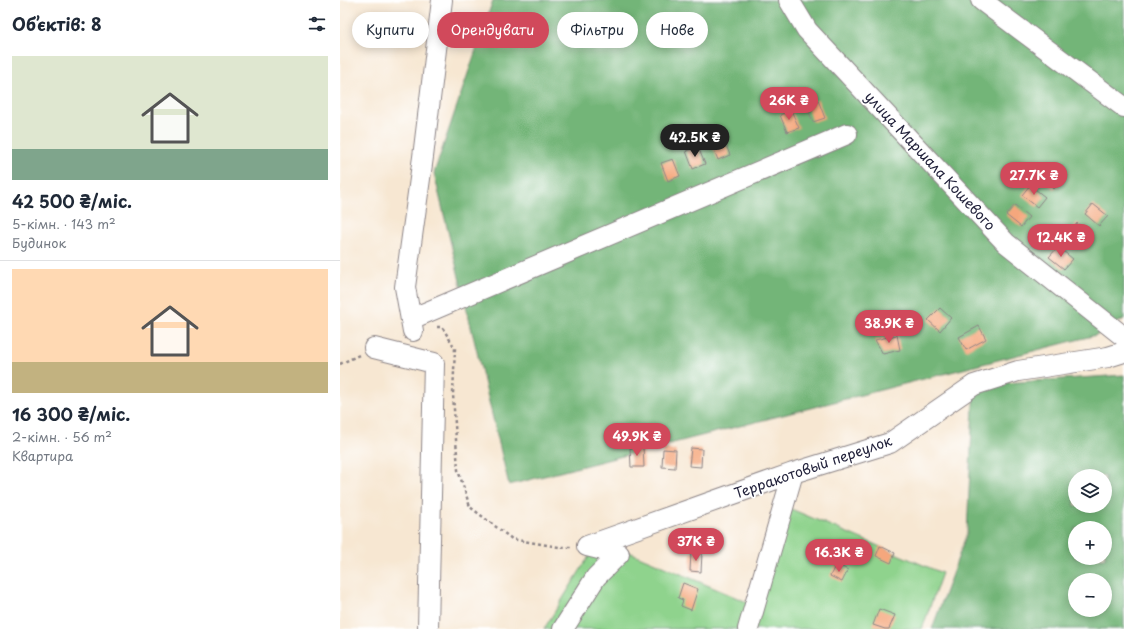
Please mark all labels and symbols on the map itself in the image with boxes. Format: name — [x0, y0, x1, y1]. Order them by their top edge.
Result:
street label: улица Маршала Кошевого — [860, 86, 1001, 235]
pin: 26K ₴ — [761, 87, 817, 121]
pin: 42.5K ₴ — [658, 124, 732, 158]
pin: 27.7K ₴ — [997, 162, 1071, 196]
pin: 12.4K ₴ — [1024, 224, 1098, 258]
pin: 38.9K ₴ — [852, 310, 926, 344]
pin: 49.9K ₴ — [600, 423, 674, 457]
street label: Терракотовый переулок — [731, 429, 895, 503]
pin: 37K ₴ — [668, 528, 724, 562]
pin: 16.3K ₴ — [802, 539, 876, 573]

